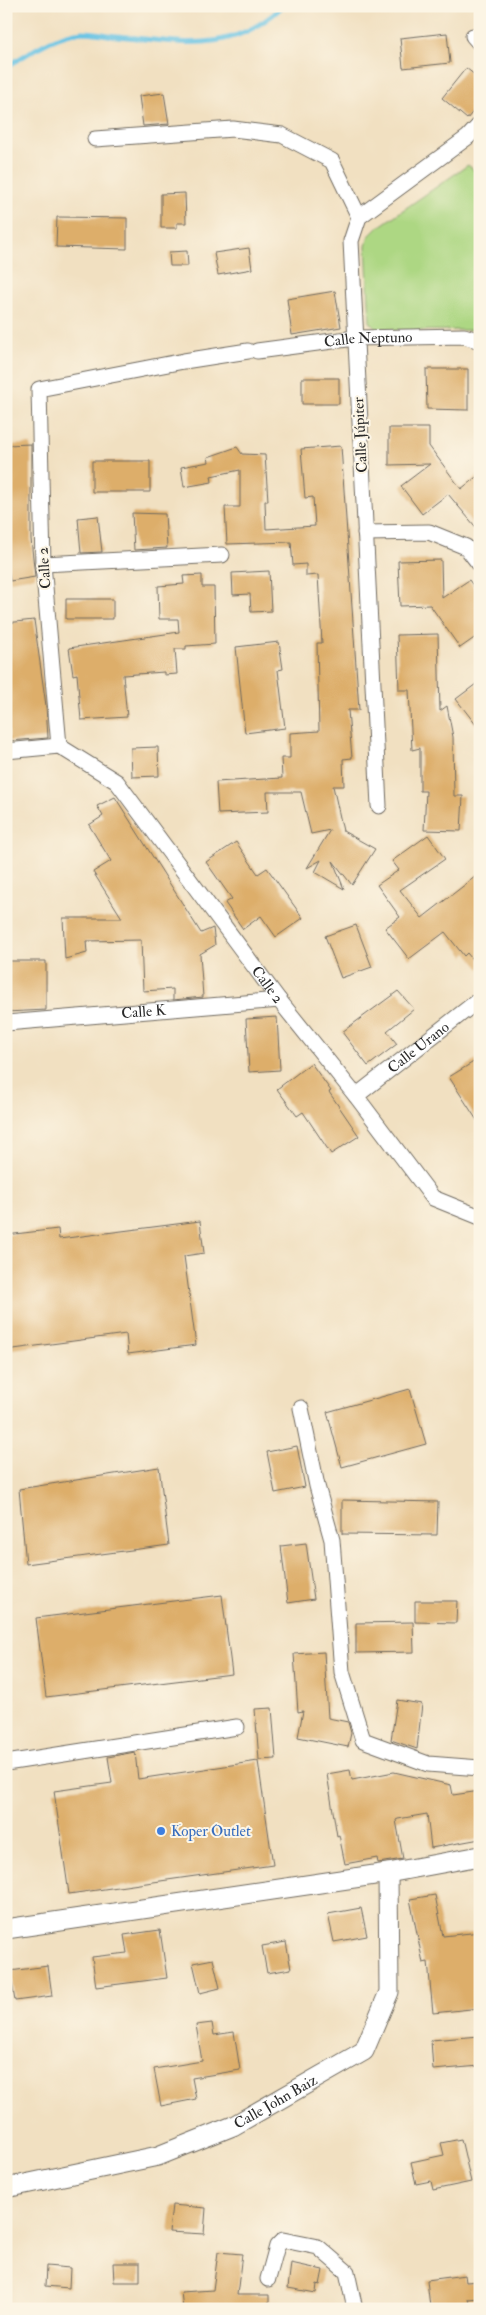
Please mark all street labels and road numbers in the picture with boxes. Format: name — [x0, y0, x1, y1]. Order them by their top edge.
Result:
street label: Calle Neptuno — [323, 328, 413, 352]
street label: Calle Júpiter — [349, 396, 373, 473]
street label: Calle 2 — [34, 546, 55, 589]
street label: Calle 2 — [247, 963, 288, 1008]
street label: Calle K — [120, 1001, 167, 1023]
street label: Calle Urano — [384, 1018, 453, 1078]
street label: Calle John Baiz — [230, 2071, 321, 2134]

